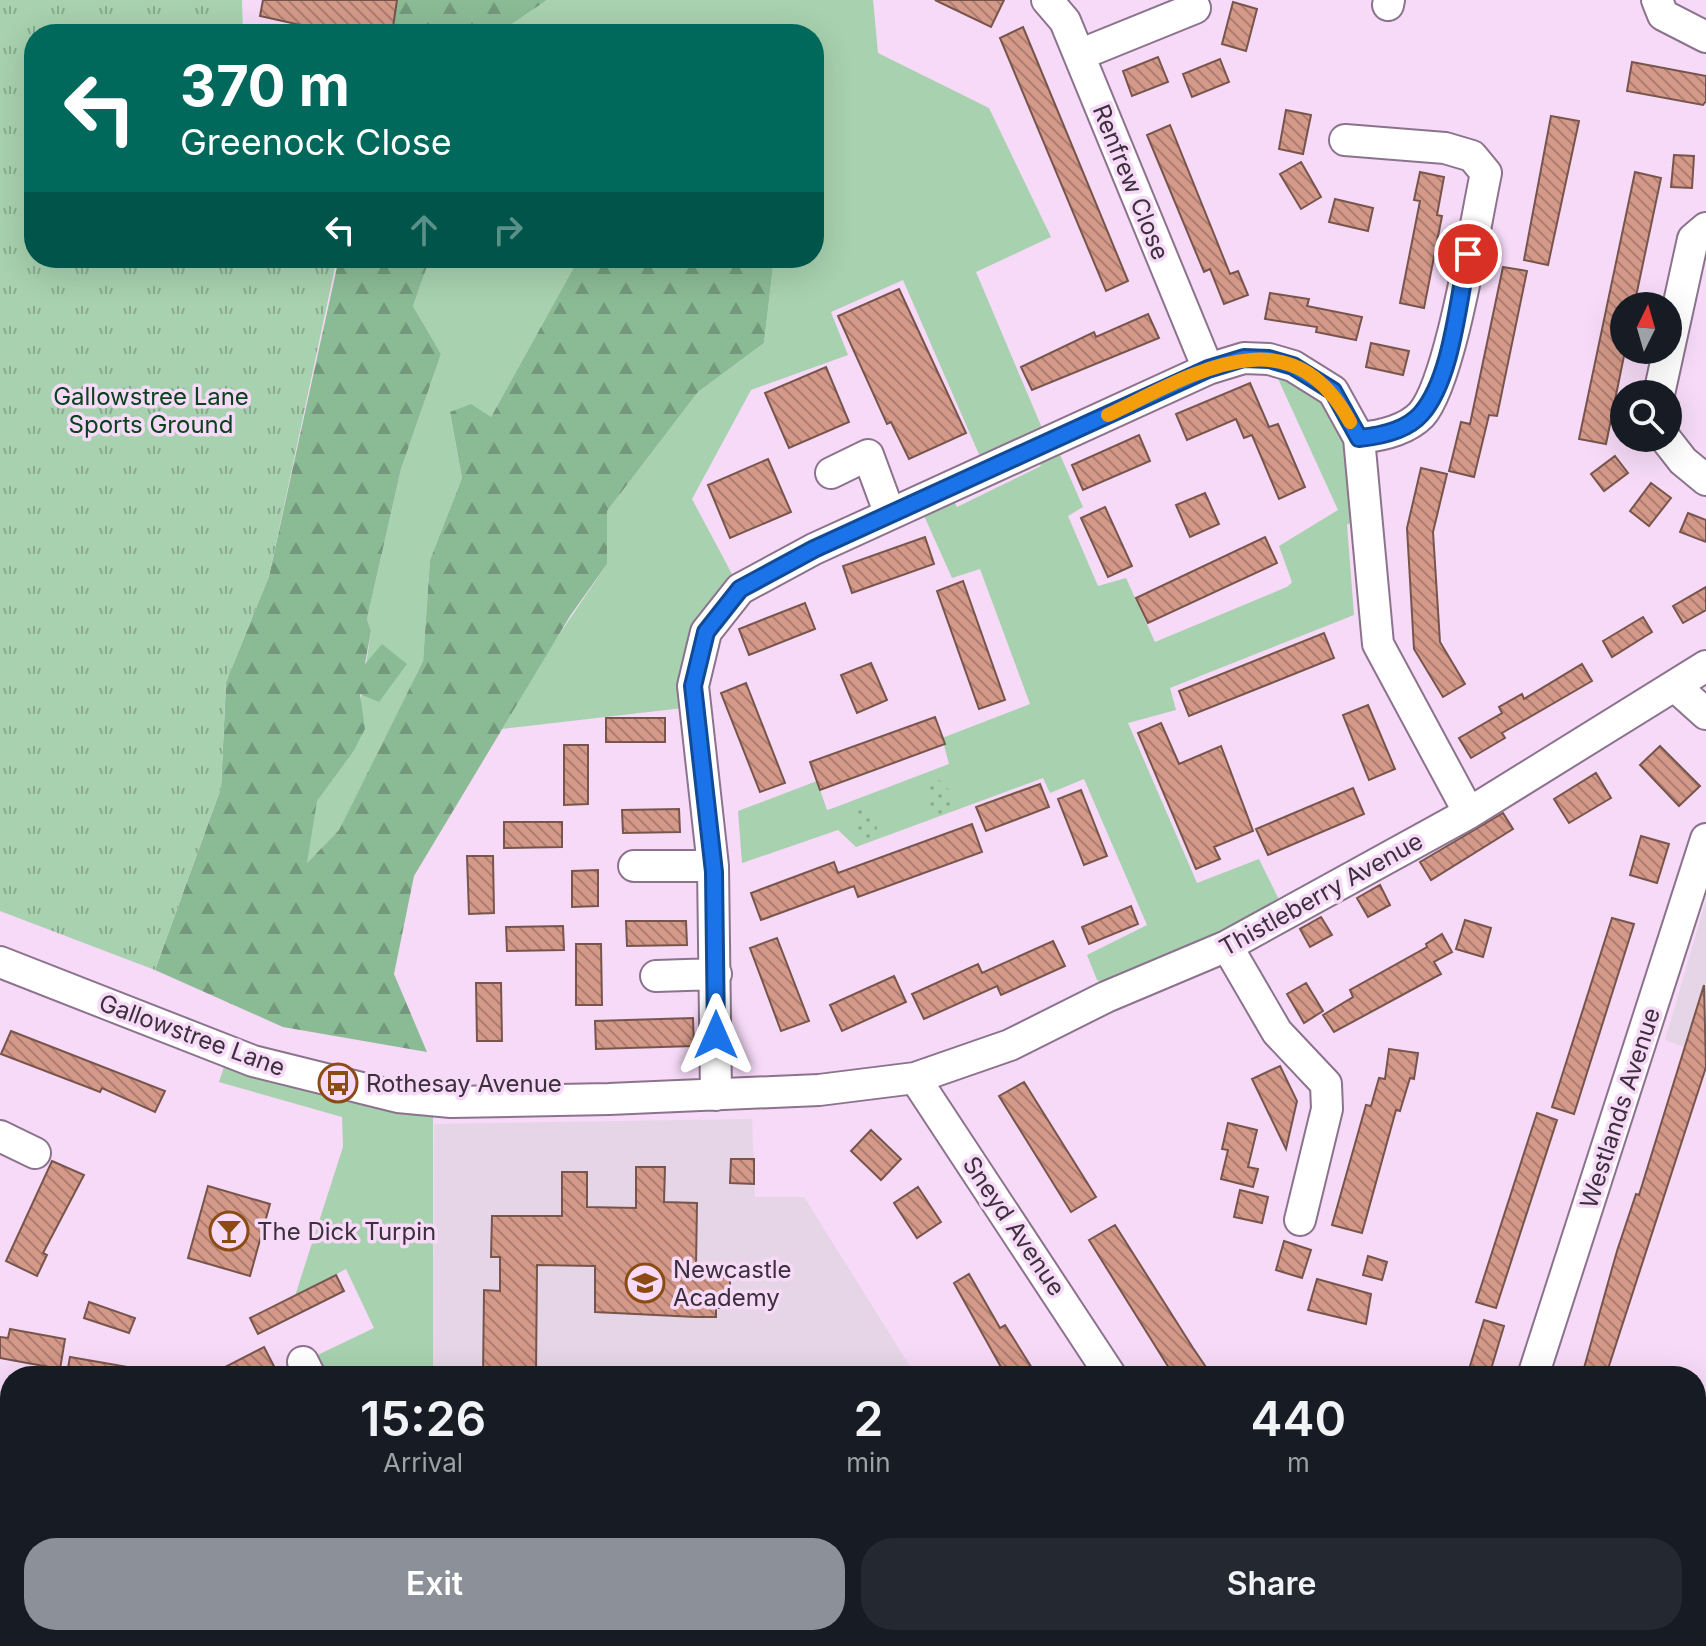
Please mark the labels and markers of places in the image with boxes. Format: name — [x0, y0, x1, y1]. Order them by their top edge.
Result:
pin — [1434, 220, 1502, 288]
bus stop icon: Rothesay Avenue — [317, 1062, 359, 1104]
place label: Rothesay Avenue — [366, 1069, 562, 1098]
bar icon: The Dick Turpin — [208, 1210, 250, 1252]
place label: The Dick Turpin — [257, 1217, 436, 1246]
place label: Newcastle Academy — [673, 1255, 792, 1312]
school or university icon: Newcastle Academy — [624, 1262, 666, 1304]

